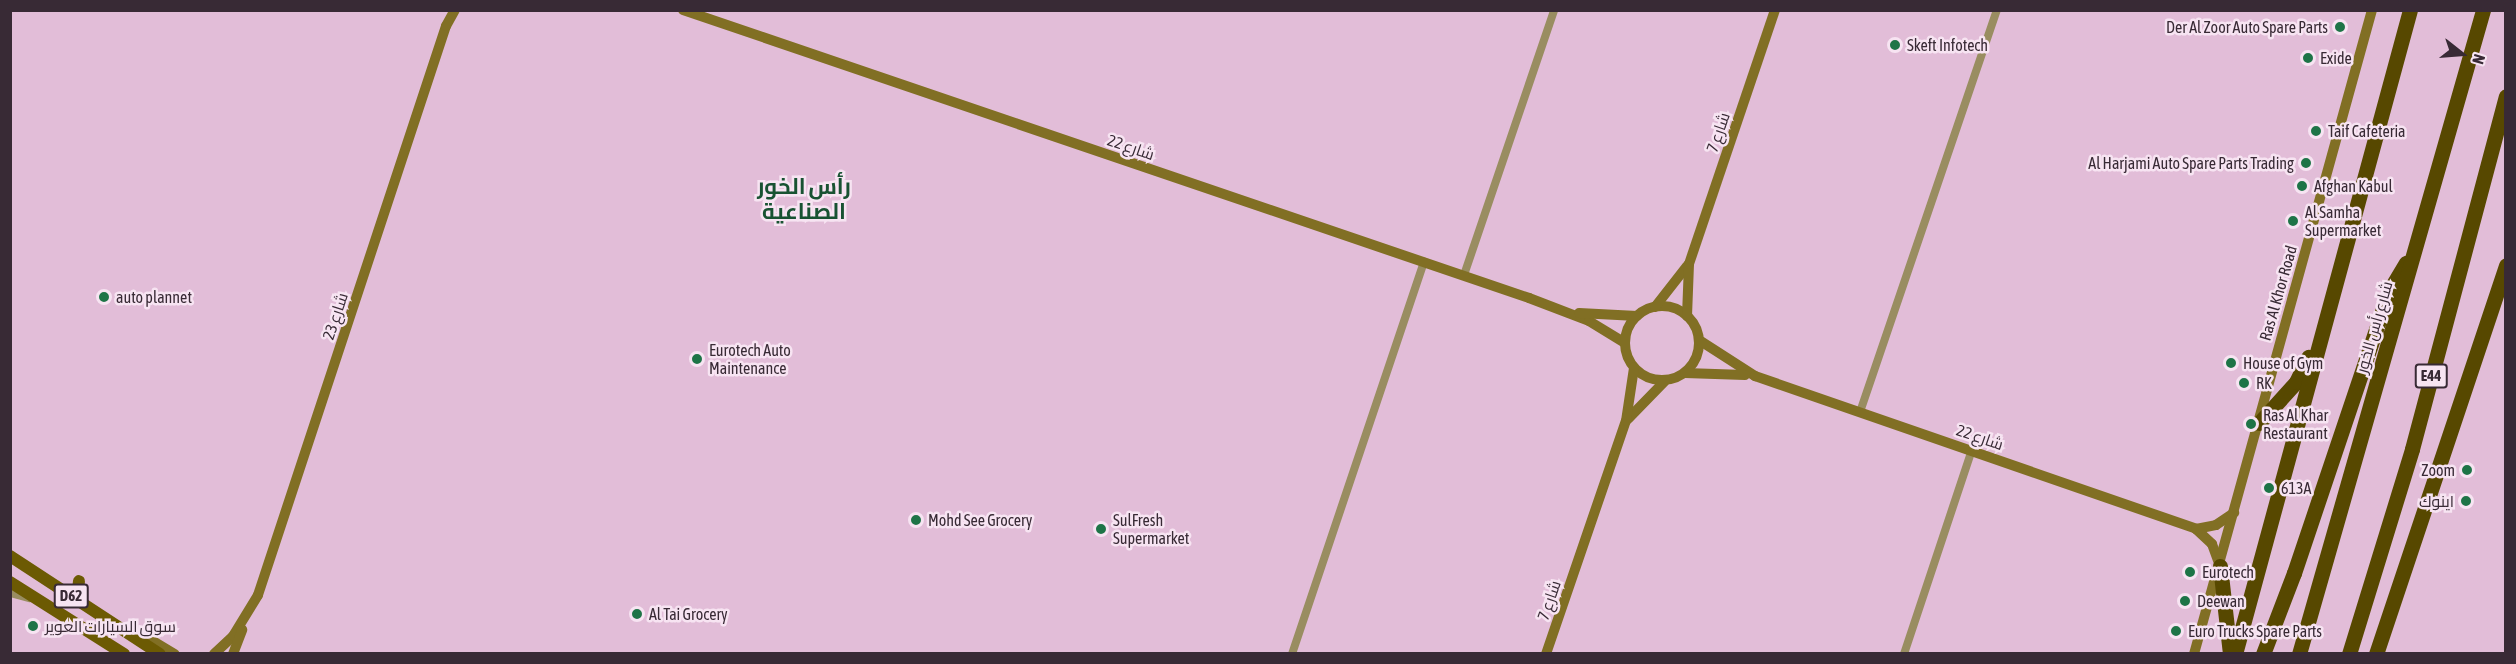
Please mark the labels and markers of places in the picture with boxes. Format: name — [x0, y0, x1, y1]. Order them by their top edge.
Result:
place label: Der Al Zoor Auto Spare Parts — [2166, 17, 2328, 37]
marker: Der Al Zoor Auto Spare Parts — [2333, 20, 2347, 34]
place label: Skeft Infotech — [1907, 35, 1988, 55]
marker: Skeft Infotech — [1888, 38, 1902, 52]
place label: Exide — [2320, 48, 2352, 68]
marker: Exide — [2301, 51, 2315, 65]
place label: Taif Cafeteria — [2328, 121, 2406, 141]
marker: Taif Cafeteria — [2309, 124, 2323, 138]
place label: Al Harjami Auto Spare Parts Trading — [2088, 153, 2294, 173]
marker: Al Harjami Auto Spare Parts Trading — [2299, 156, 2313, 170]
place label: Afghan Kabul — [2314, 176, 2393, 196]
marker: Afghan Kabul — [2295, 179, 2309, 193]
place label: Al Samha Supermarket — [2305, 202, 2381, 240]
marker: Al Samha Supermarket — [2286, 214, 2300, 228]
place label: auto plannet — [116, 287, 192, 307]
marker: auto plannet — [97, 290, 111, 304]
place label: Eurotech Auto Maintenance — [709, 340, 791, 378]
marker: Eurotech Auto Maintenance — [690, 352, 704, 366]
place label: House of Gym — [2243, 353, 2323, 373]
marker: House of Gym — [2224, 356, 2238, 370]
place label: RK — [2256, 373, 2272, 393]
marker: RK — [2237, 376, 2251, 390]
place label: Ras Al Khar Restaurant — [2263, 405, 2328, 443]
marker: Ras Al Khar Restaurant — [2244, 417, 2258, 431]
place label: Zoom — [2421, 460, 2455, 480]
marker: Zoom — [2460, 463, 2474, 477]
place label: 613A — [2281, 478, 2311, 498]
marker: 613A — [2262, 481, 2276, 495]
place label: اينوك — [2419, 491, 2454, 511]
marker: اينوك — [2459, 494, 2473, 508]
place label: Mohd See Grocery — [928, 510, 1032, 530]
place label: SulFresh Supermarket — [1113, 510, 1189, 548]
marker: Mohd See Grocery — [909, 513, 923, 527]
marker: SulFresh Supermarket — [1094, 522, 1108, 536]
place label: Eurotech — [2202, 562, 2254, 582]
marker: Eurotech — [2183, 565, 2197, 579]
place label: Deewan — [2197, 591, 2245, 611]
marker: Deewan — [2178, 594, 2192, 608]
place label: Al Tai Grocery — [649, 604, 728, 624]
marker: Al Tai Grocery — [630, 607, 644, 621]
place label: سوق السيارات العوير — [45, 616, 176, 636]
marker: سوق السيارات العوير — [26, 619, 40, 633]
place label: Euro Trucks Spare Parts — [2188, 621, 2322, 641]
marker: Euro Trucks Spare Parts — [2169, 624, 2183, 638]

